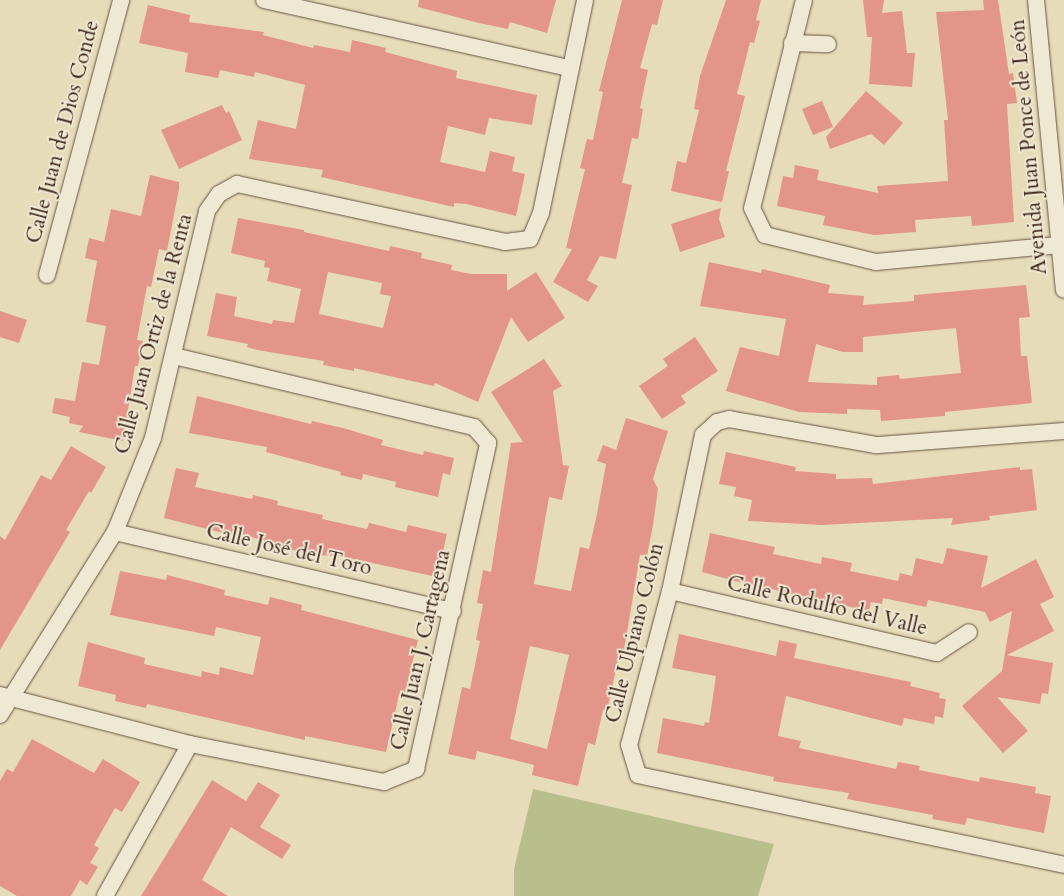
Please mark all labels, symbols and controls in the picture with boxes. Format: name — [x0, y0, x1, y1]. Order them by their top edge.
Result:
street label: Calle Juan de Dios Conde — [21, 18, 105, 246]
street label: Avenida Juan Ponce de León — [1005, 18, 1053, 276]
street label: Calle Juan Ortiz de la Renta — [110, 211, 198, 457]
street label: Calle José del Toro — [204, 519, 374, 581]
street label: Calle Ulpiano Colón — [600, 540, 670, 726]
street label: Calle Juan J. Cartagena — [386, 547, 456, 753]
street label: Calle Rodulfo del Valle — [724, 571, 930, 641]

